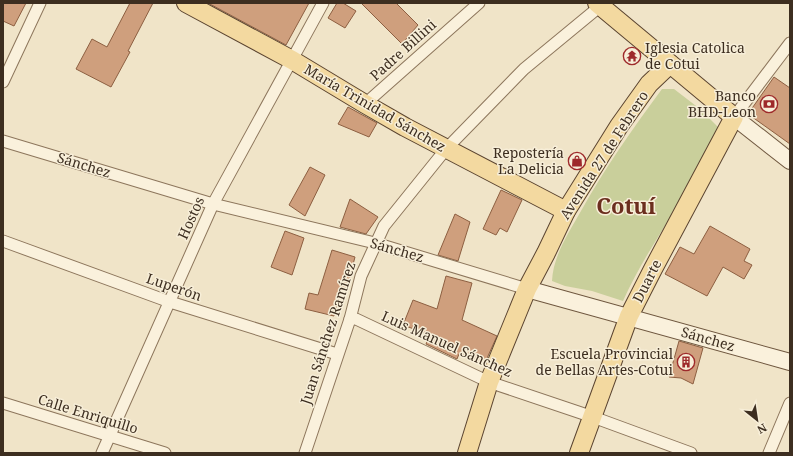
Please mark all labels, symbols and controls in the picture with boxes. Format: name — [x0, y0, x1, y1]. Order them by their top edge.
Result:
street label: Padre Billini — [365, 14, 440, 84]
place label: Iglesia Catolica de Cotui — [645, 38, 745, 73]
temple icon: Iglesia Catolica de Cotui — [622, 46, 642, 66]
street label: María Trinidad Sánchez — [301, 59, 449, 156]
place label: Banco BHD-Leon — [688, 86, 756, 121]
street label: Avenida 27 de Febrero — [555, 87, 652, 223]
bank icon: Banco BHD-Leon — [759, 94, 779, 114]
place label: Repostería La Delicia — [493, 143, 564, 178]
street label: Sánchez — [55, 147, 113, 182]
shop icon: Repostería La Delicia — [567, 151, 587, 171]
district label: Cotuí — [596, 190, 656, 220]
street label: Hostos — [173, 193, 208, 242]
street label: Sánchez — [368, 233, 426, 266]
street label: Duarte — [628, 256, 665, 306]
street label: Juan Sánchez Ramírez — [295, 259, 360, 408]
street label: Luperón — [144, 268, 204, 305]
street label: Luis Manuel Sánchez — [379, 306, 516, 381]
street label: Sánchez — [679, 322, 737, 355]
place label: Escuela Provincial de Bellas Artes-Cotui — [536, 344, 674, 379]
building icon: Escuela Provincial de Bellas Artes-Cotui — [676, 352, 696, 372]
street label: Calle Enriquillo — [36, 389, 141, 438]
north arrow — [737, 400, 777, 440]
text: N — [754, 420, 770, 438]

